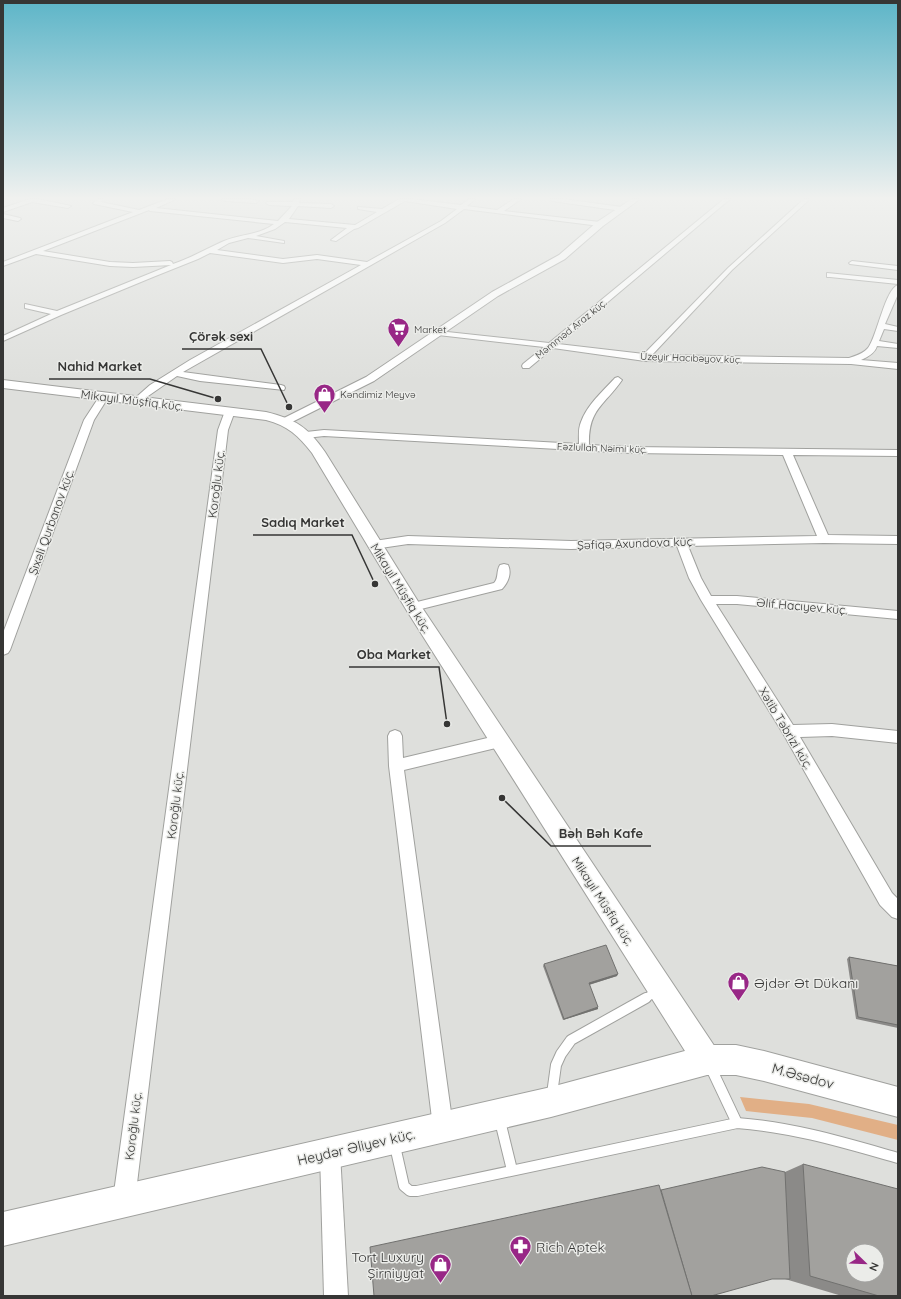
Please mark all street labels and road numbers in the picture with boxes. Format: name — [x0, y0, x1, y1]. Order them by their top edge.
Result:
street label: Məmməd Araz küç. — [533, 296, 610, 362]
street label: Üzeyir Hacıbəyov küç. — [640, 350, 742, 366]
street label: Mikayıl Müşfiq küç. — [80, 386, 184, 414]
street label: Fəzlullah Nəimi küç. — [557, 440, 647, 456]
street label: Koroğlu küç. — [204, 449, 228, 519]
street label: Şıxəli Qurbanov küç. — [25, 467, 77, 577]
street label: Şəfiqə Axundova küç. — [577, 533, 695, 553]
street label: Mikayıl Müşfiq küç. — [367, 540, 435, 636]
street label: Əlif Hacıyev küç. — [756, 595, 848, 617]
street label: Xətib Təbrizi küç. — [756, 684, 816, 772]
street label: Koroğlu küç. — [163, 770, 187, 840]
street label: Mikayıl Müşfiq küç. — [569, 854, 637, 948]
street label: M.Əsədov — [770, 1059, 836, 1093]
street label: Koroğlu küç. — [121, 1091, 145, 1161]
street label: Heydər Əliyev küç. — [295, 1125, 417, 1169]

